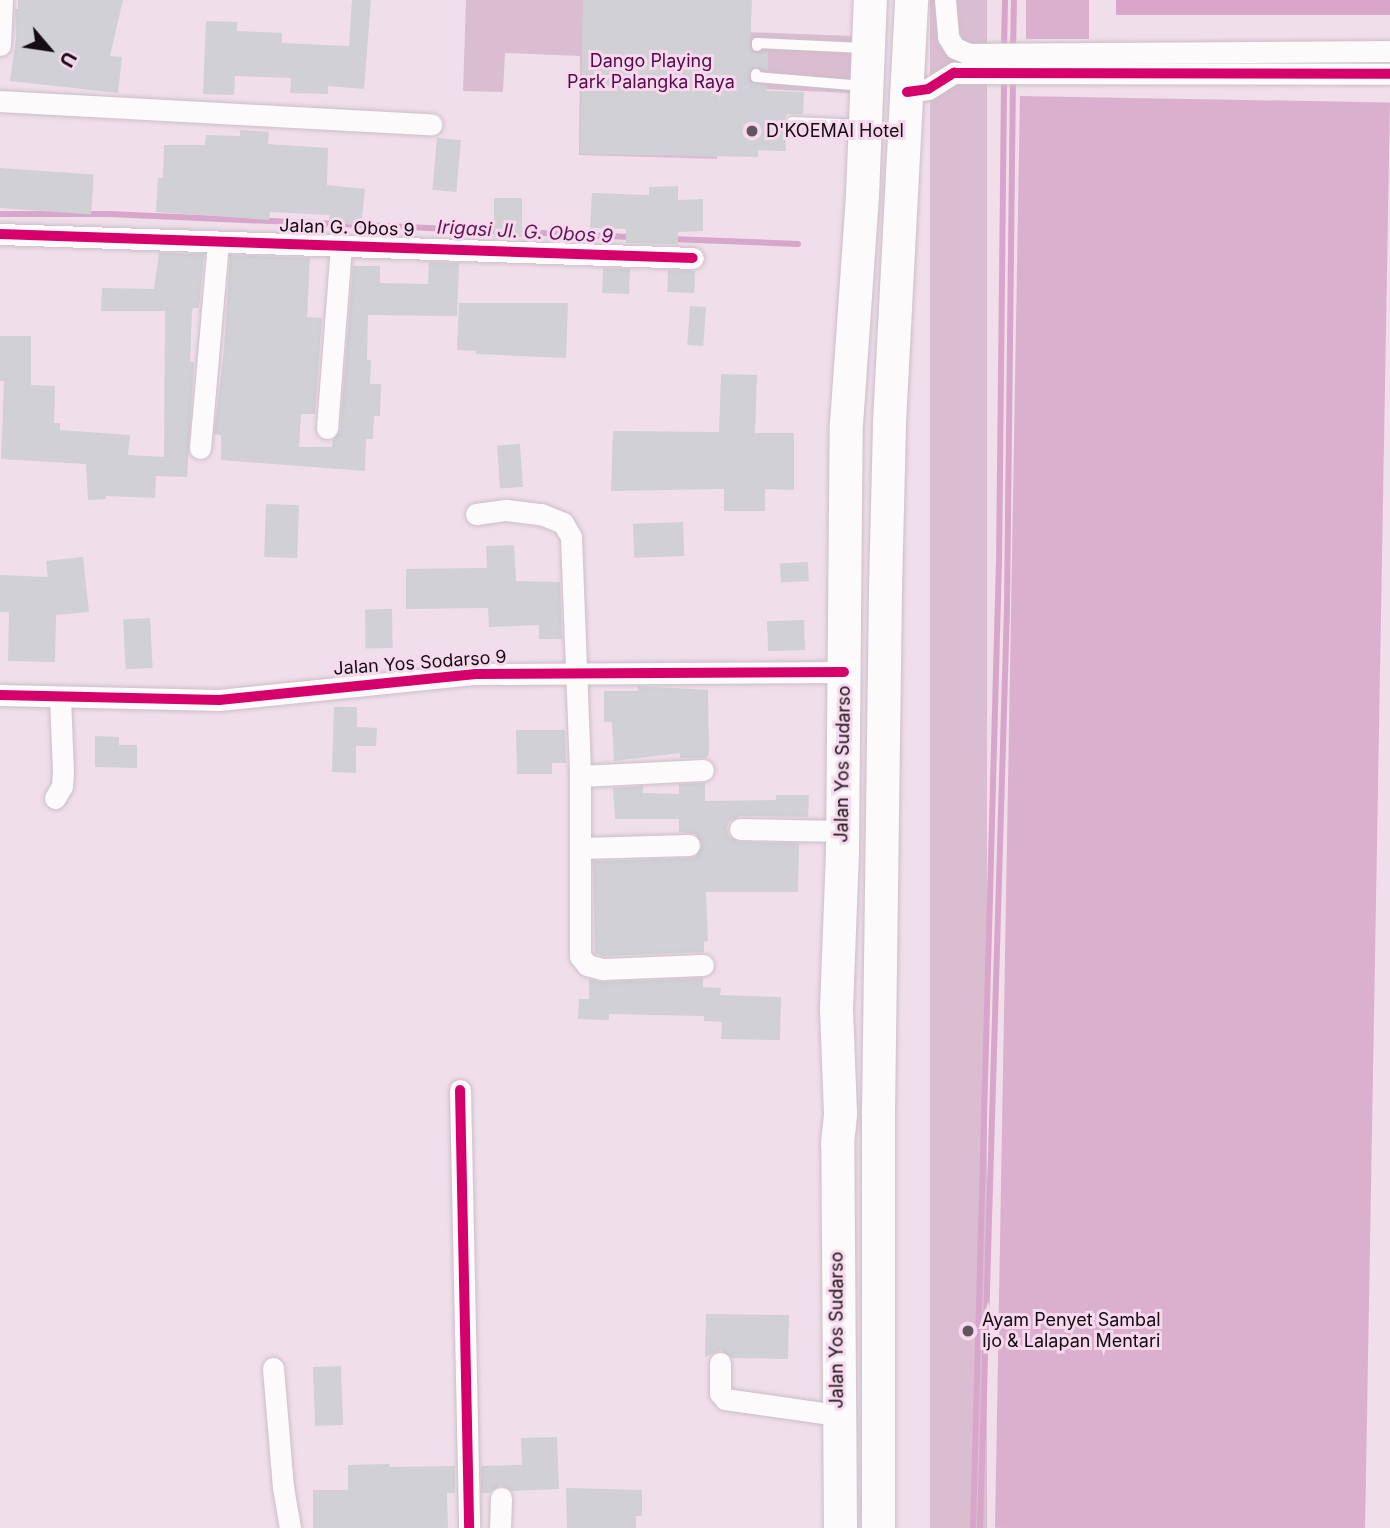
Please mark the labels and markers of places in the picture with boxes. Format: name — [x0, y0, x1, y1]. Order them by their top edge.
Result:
place label: D'KOEMAI Hotel — [766, 120, 904, 142]
marker: D'KOEMAI Hotel — [744, 123, 760, 139]
place label: Ayam Penyet Sambal Ijo & Lalapan Mentari — [982, 1310, 1161, 1352]
marker: Ayam Penyet Sambal Ijo & Lalapan Mentari — [960, 1323, 976, 1339]

